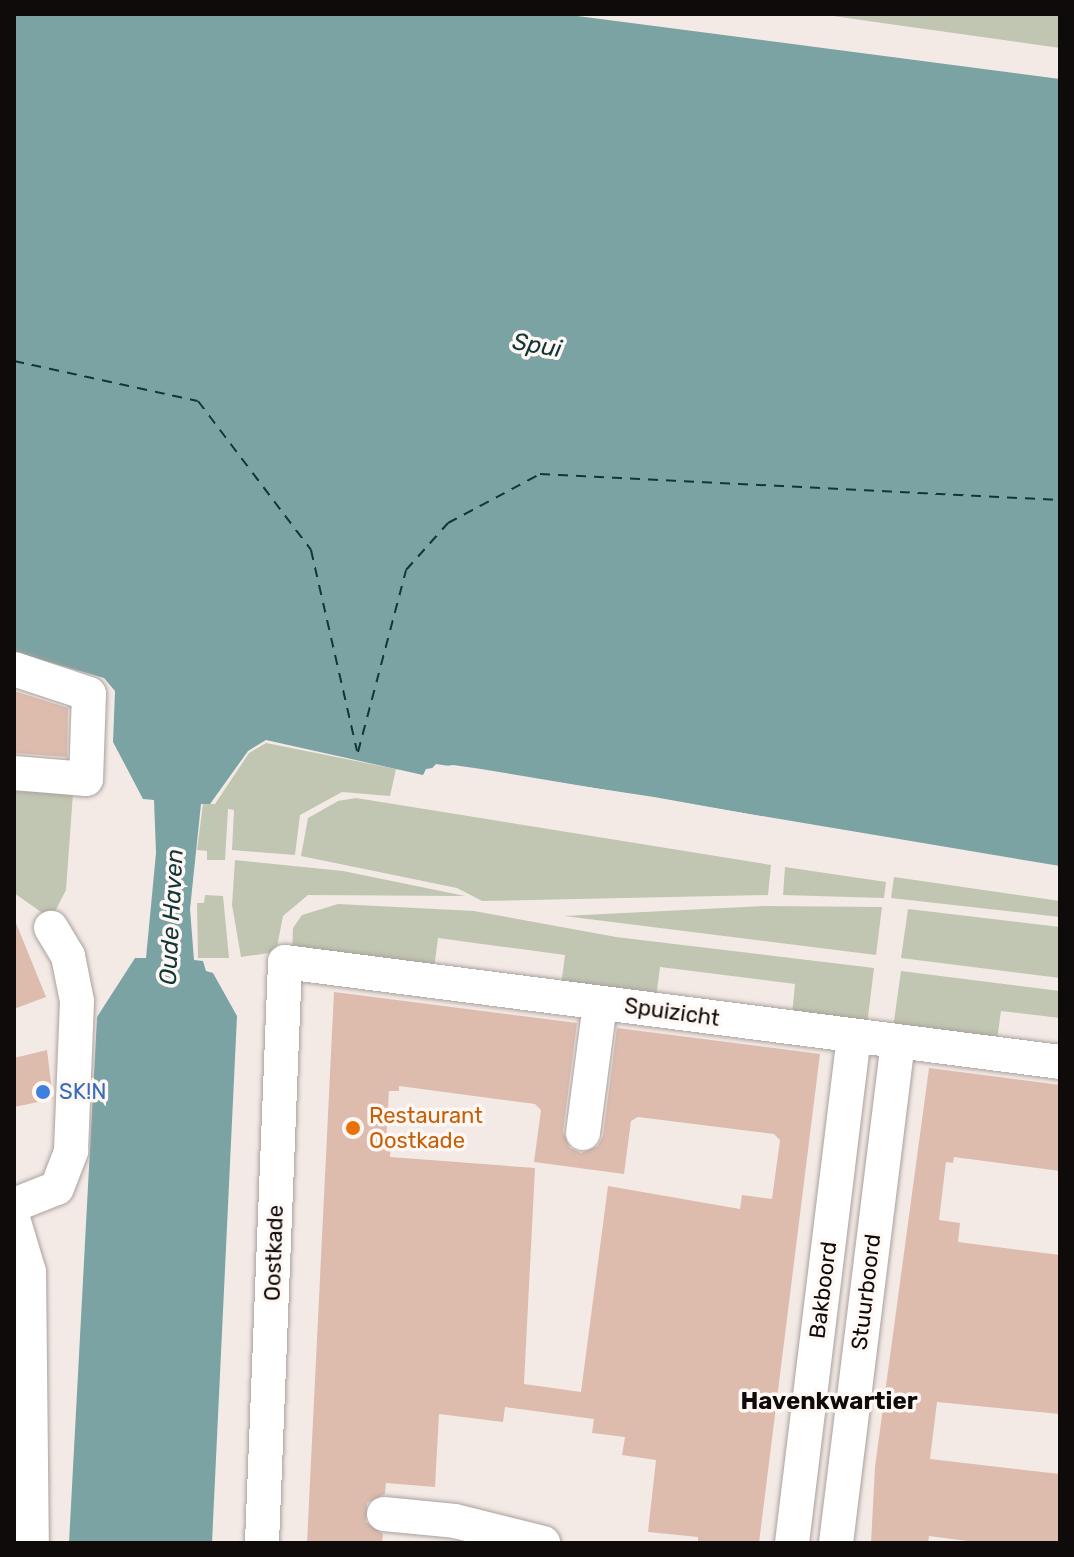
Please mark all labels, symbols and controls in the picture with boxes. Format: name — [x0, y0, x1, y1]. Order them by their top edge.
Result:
water label: Spui — [510, 328, 564, 364]
water label: Oude Haven — [154, 848, 190, 986]
street label: Spuizicht — [623, 992, 721, 1032]
place label: SK!N — [59, 1079, 107, 1105]
marker: SK!N — [34, 1083, 52, 1101]
place label: Restaurant Oostkade — [369, 1102, 483, 1154]
marker: Restaurant Oostkade — [344, 1119, 362, 1137]
street label: Oostkade — [259, 1205, 289, 1301]
street label: Stuurboord — [846, 1232, 886, 1352]
street label: Bakboord — [804, 1240, 842, 1340]
district label: Havenkwartier — [740, 1388, 918, 1416]

